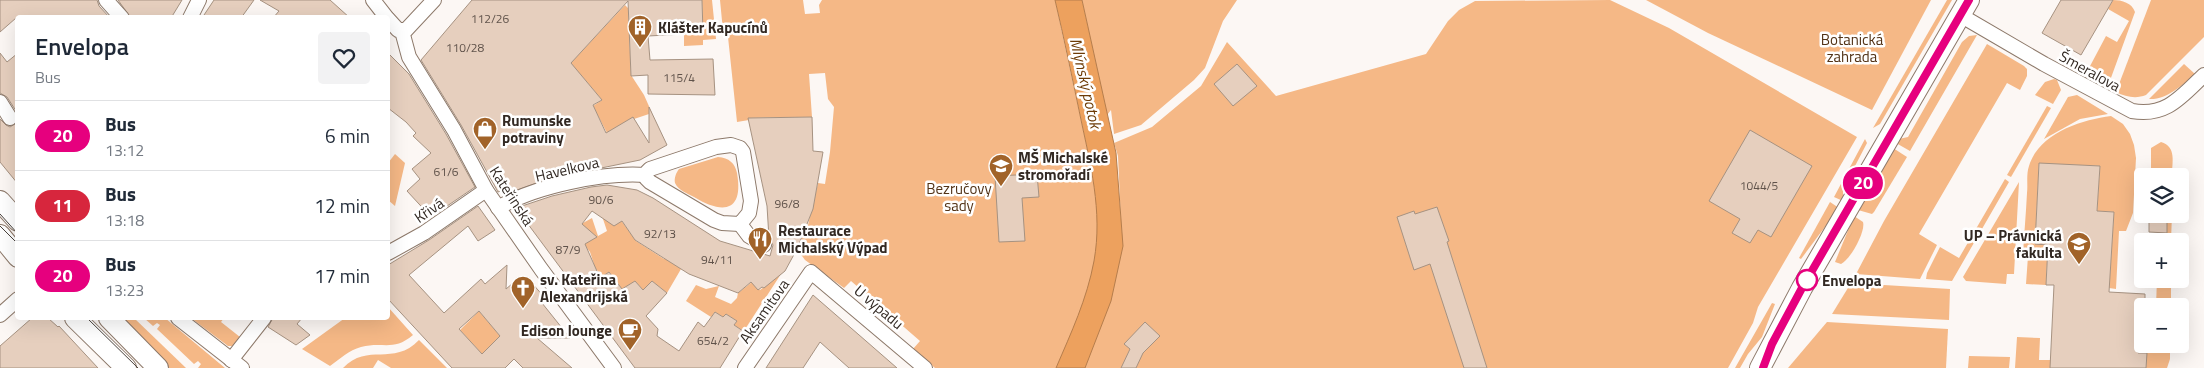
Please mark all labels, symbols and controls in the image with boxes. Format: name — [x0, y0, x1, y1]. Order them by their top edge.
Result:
house number: 112/26 — [471, 9, 510, 28]
building icon: Klášter Kapucínů — [627, 14, 653, 48]
place label: Klášter Kapucínů — [658, 16, 768, 39]
text: Envelopa — [35, 28, 129, 64]
park label: Botanická zahrada — [1821, 28, 1884, 68]
button: heart — [318, 32, 370, 84]
water label: Mlýnský potok — [1064, 36, 1108, 132]
house number: 110/28 — [446, 38, 485, 57]
street label: Šmeralova — [2055, 45, 2125, 97]
text: Bus — [35, 65, 61, 89]
house number: 115/4 — [663, 68, 695, 87]
text: Bus — [105, 109, 136, 138]
place label: Rumunske potraviny — [502, 109, 571, 149]
shop icon: Rumunske potraviny — [472, 116, 498, 150]
text: 6 min — [325, 121, 370, 150]
text: 20 — [52, 122, 73, 149]
text: 13:12 — [105, 138, 144, 162]
place label: MŠ Michalské stromořadí — [1018, 146, 1108, 186]
street label: Havelkova — [533, 150, 602, 188]
school or university icon: MŠ Michalské stromořadí — [988, 153, 1014, 187]
house number: 61/6 — [433, 162, 459, 181]
street label: Kateřinská — [484, 162, 540, 231]
line badge: 20 — [1840, 167, 1886, 199]
map controls — [2134, 168, 2189, 353]
button: layers — [2134, 168, 2189, 223]
text: 20 — [1853, 169, 1873, 196]
house number: 1044/5 — [1740, 176, 1779, 195]
park label: Bezručovy sady — [926, 177, 992, 217]
text: Bus — [105, 179, 136, 208]
house number: 90/6 — [588, 190, 614, 209]
text: 12 min — [314, 191, 370, 220]
street label: Křivá — [409, 191, 449, 228]
text: 11 — [52, 192, 73, 219]
house number: 96/8 — [774, 194, 800, 213]
text: 13:18 — [105, 208, 144, 232]
place label: Restaurace Michalský Výpad — [778, 219, 888, 259]
house number: 92/13 — [644, 224, 676, 243]
place label: UP – Právnická fakulta — [1964, 224, 2062, 264]
restaurant icon: Restaurace Michalský Výpad — [747, 226, 773, 260]
school or university icon: UP – Právnická fakulta — [2066, 231, 2092, 265]
button: + — [2134, 233, 2189, 288]
house number: 87/9 — [555, 240, 581, 259]
text: Bus — [105, 249, 136, 278]
house number: 94/11 — [701, 250, 733, 269]
text: 17 min — [314, 261, 370, 290]
text: 20 — [52, 262, 73, 289]
place label: sv. Kateřina Alexandrijská — [540, 268, 628, 308]
marker: Envelopa — [1796, 269, 1818, 291]
place label: Envelopa — [1822, 269, 1882, 292]
street label: Aksamitova — [733, 274, 795, 348]
church icon: sv. Kateřina Alexandrijská — [510, 275, 536, 309]
text: 13:23 — [105, 278, 144, 302]
street label: U výpadu — [849, 279, 909, 335]
button: − — [2134, 298, 2189, 353]
cafe icon: Edison lounge — [617, 317, 643, 351]
place label: Edison lounge — [521, 319, 612, 342]
house number: 654/2 — [697, 331, 729, 350]

